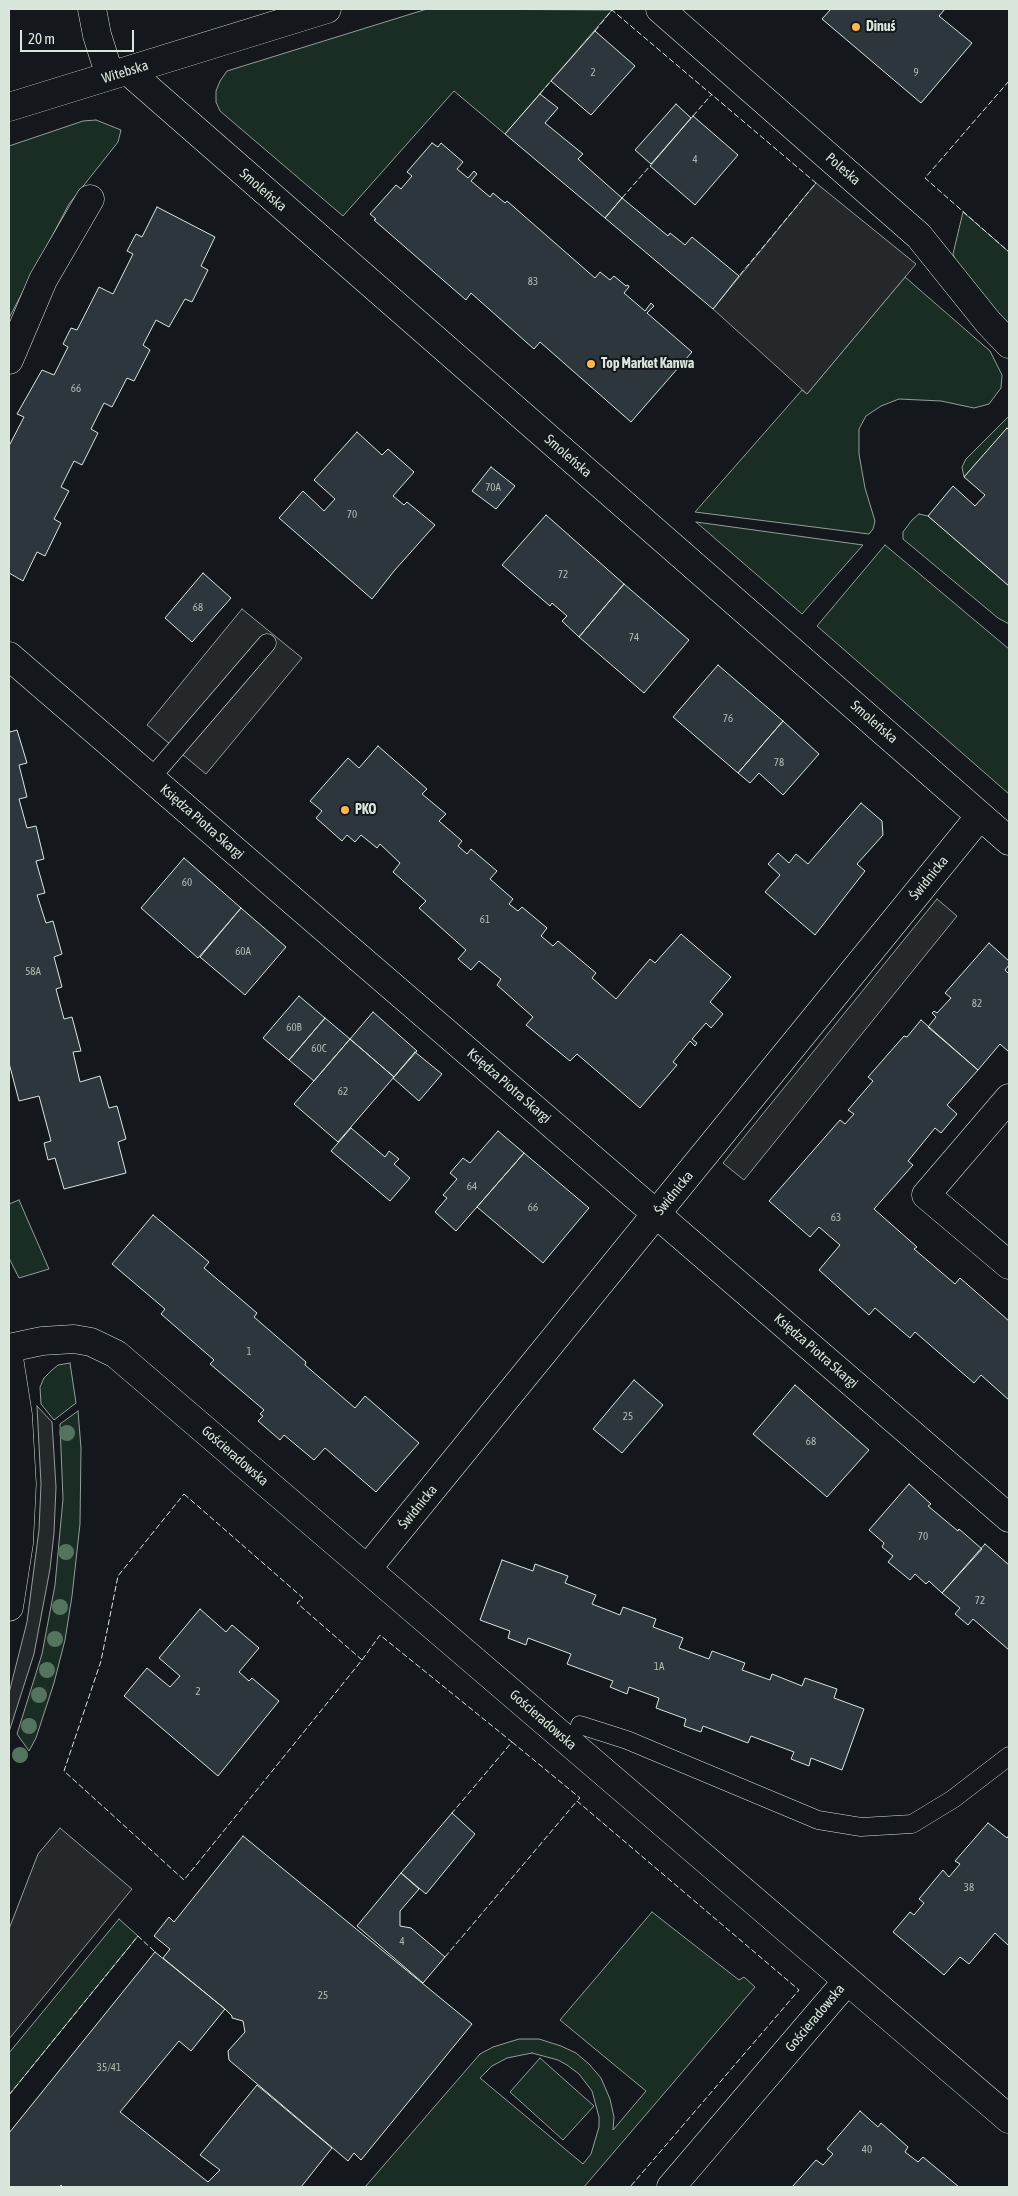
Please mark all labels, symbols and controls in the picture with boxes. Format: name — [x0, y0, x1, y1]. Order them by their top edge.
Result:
place label: Dinuś — [866, 19, 896, 35]
scale bar — [22, 20, 136, 52]
marker: Dinuś — [850, 21, 862, 33]
text: 20 m — [28, 30, 55, 47]
street label: Witebska — [100, 57, 150, 87]
house number: 2 — [590, 66, 596, 80]
house number: 9 — [913, 66, 919, 80]
street label: Poleska — [822, 149, 864, 189]
house number: 4 — [692, 153, 698, 167]
street label: Smoleńska — [236, 165, 290, 215]
house number: 83 — [528, 275, 538, 289]
place label: Top Market Kanwa — [601, 356, 694, 372]
marker: Top Market Kanwa — [585, 358, 597, 370]
house number: 66 — [71, 382, 81, 396]
street label: Smoleńska — [541, 431, 595, 481]
house number: 70A — [485, 481, 501, 495]
house number: 70 — [347, 508, 357, 522]
house number: 72 — [558, 568, 568, 582]
house number: 68 — [193, 601, 203, 615]
house number: 74 — [629, 631, 639, 645]
street label: Smoleńska — [847, 697, 901, 747]
house number: 76 — [723, 712, 733, 726]
house number: 78 — [774, 756, 784, 770]
street label: Księdza Piotra Skargi — [157, 781, 247, 863]
place label: PKO — [355, 802, 376, 818]
marker: PKO — [339, 804, 351, 816]
street label: Świdnicka — [906, 853, 952, 903]
house number: 60 — [182, 876, 192, 890]
house number: 61 — [480, 913, 490, 927]
house number: 60A — [235, 945, 251, 959]
house number: 58A — [25, 965, 41, 979]
house number: 82 — [972, 997, 982, 1011]
house number: 60B — [286, 1021, 302, 1035]
house number: 60C — [311, 1042, 327, 1056]
street label: Księdza Piotra Skargi — [464, 1045, 554, 1127]
house number: 62 — [338, 1085, 348, 1099]
street label: Świdnicka — [651, 1168, 697, 1218]
house number: 64 — [467, 1180, 477, 1194]
house number: 66 — [528, 1201, 538, 1215]
house number: 63 — [831, 1211, 841, 1225]
street label: Księdza Piotra Skargi — [771, 1310, 861, 1392]
house number: 1 — [246, 1345, 252, 1359]
house number: 25 — [623, 1410, 633, 1424]
street label: Gościeradowska — [198, 1422, 272, 1490]
house number: 68 — [806, 1435, 816, 1449]
street label: Świdnicka — [395, 1482, 441, 1532]
house number: 70 — [918, 1530, 928, 1544]
house number: 72 — [975, 1594, 985, 1608]
house number: 1A — [654, 1660, 664, 1674]
house number: 2 — [195, 1685, 201, 1699]
street label: Gościeradowska — [506, 1686, 580, 1754]
house number: 38 — [964, 1881, 974, 1895]
house number: 4 — [399, 1935, 405, 1949]
street label: Gościeradowska — [782, 1981, 848, 2055]
house number: 25 — [318, 1989, 328, 2003]
house number: 35/41 — [97, 2061, 121, 2075]
house number: 40 — [862, 2143, 872, 2157]

